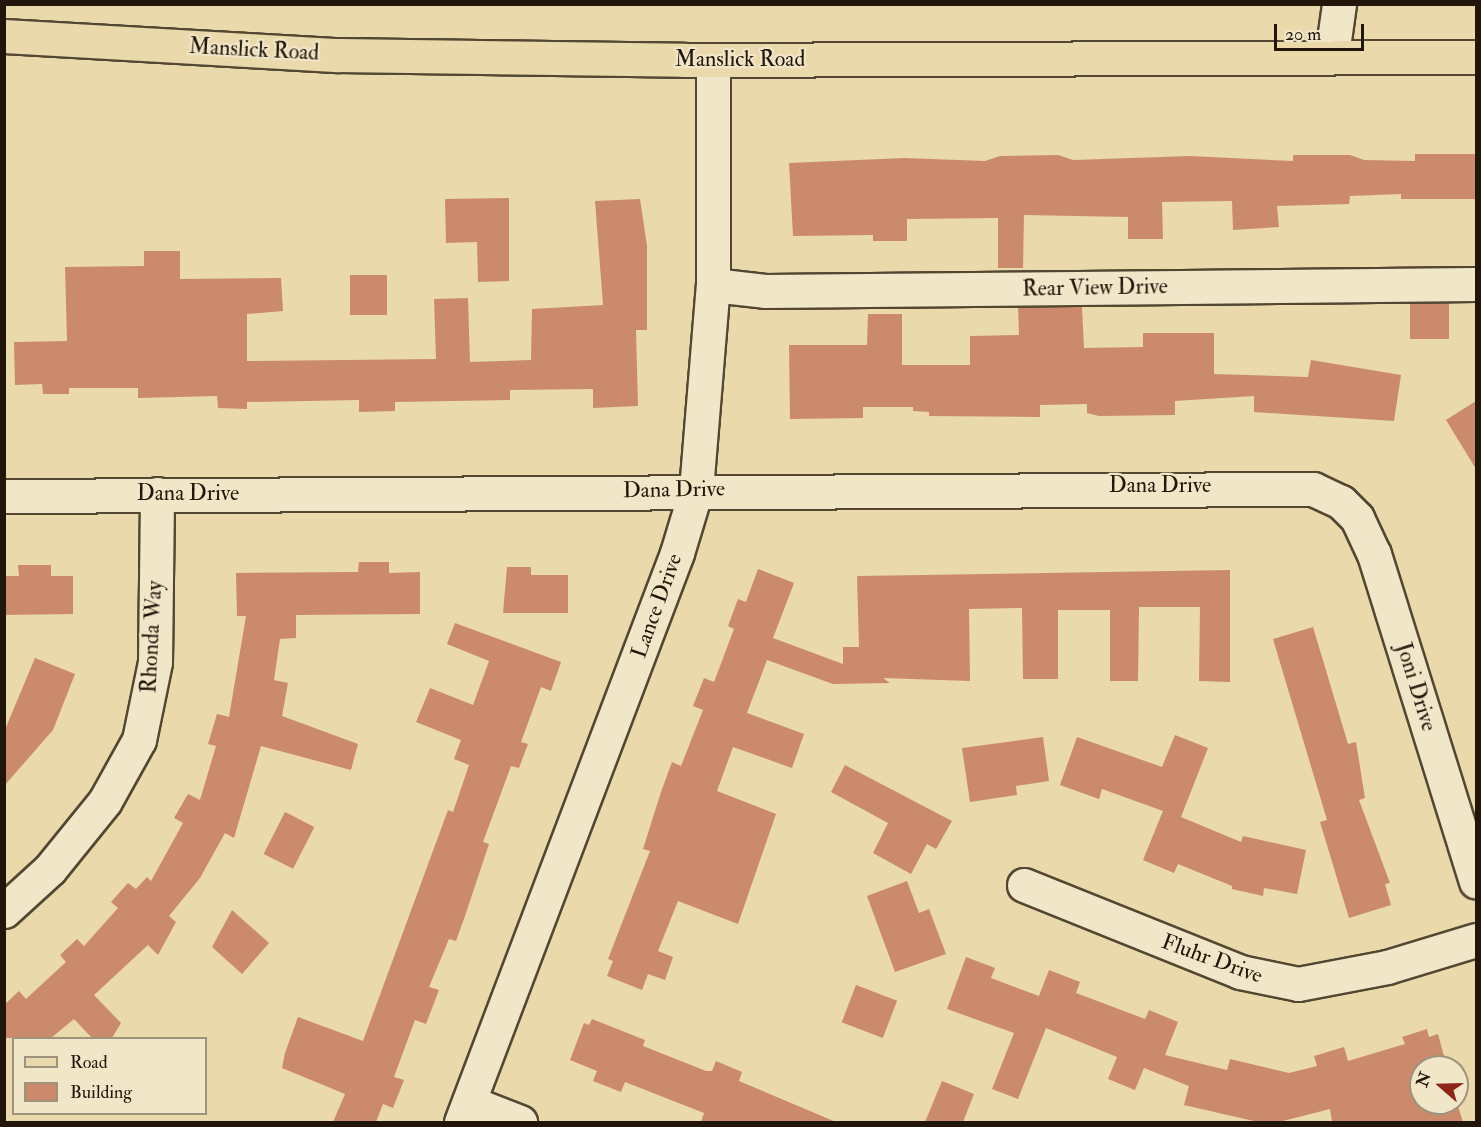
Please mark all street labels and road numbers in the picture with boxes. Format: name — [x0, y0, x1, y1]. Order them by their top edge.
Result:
street label: Manslick Road — [188, 33, 320, 67]
street label: Manslick Road — [675, 47, 805, 73]
street label: Rear View Drive — [1022, 274, 1168, 302]
street label: Dana Drive — [1109, 473, 1211, 499]
street label: Dana Drive — [623, 476, 725, 504]
street label: Dana Drive — [137, 481, 239, 507]
street label: Lance Drive — [626, 550, 688, 662]
street label: Rhonda Way — [136, 580, 168, 694]
street label: Joni Drive — [1390, 639, 1442, 735]
street label: Fluhr Drive — [1158, 929, 1266, 989]

